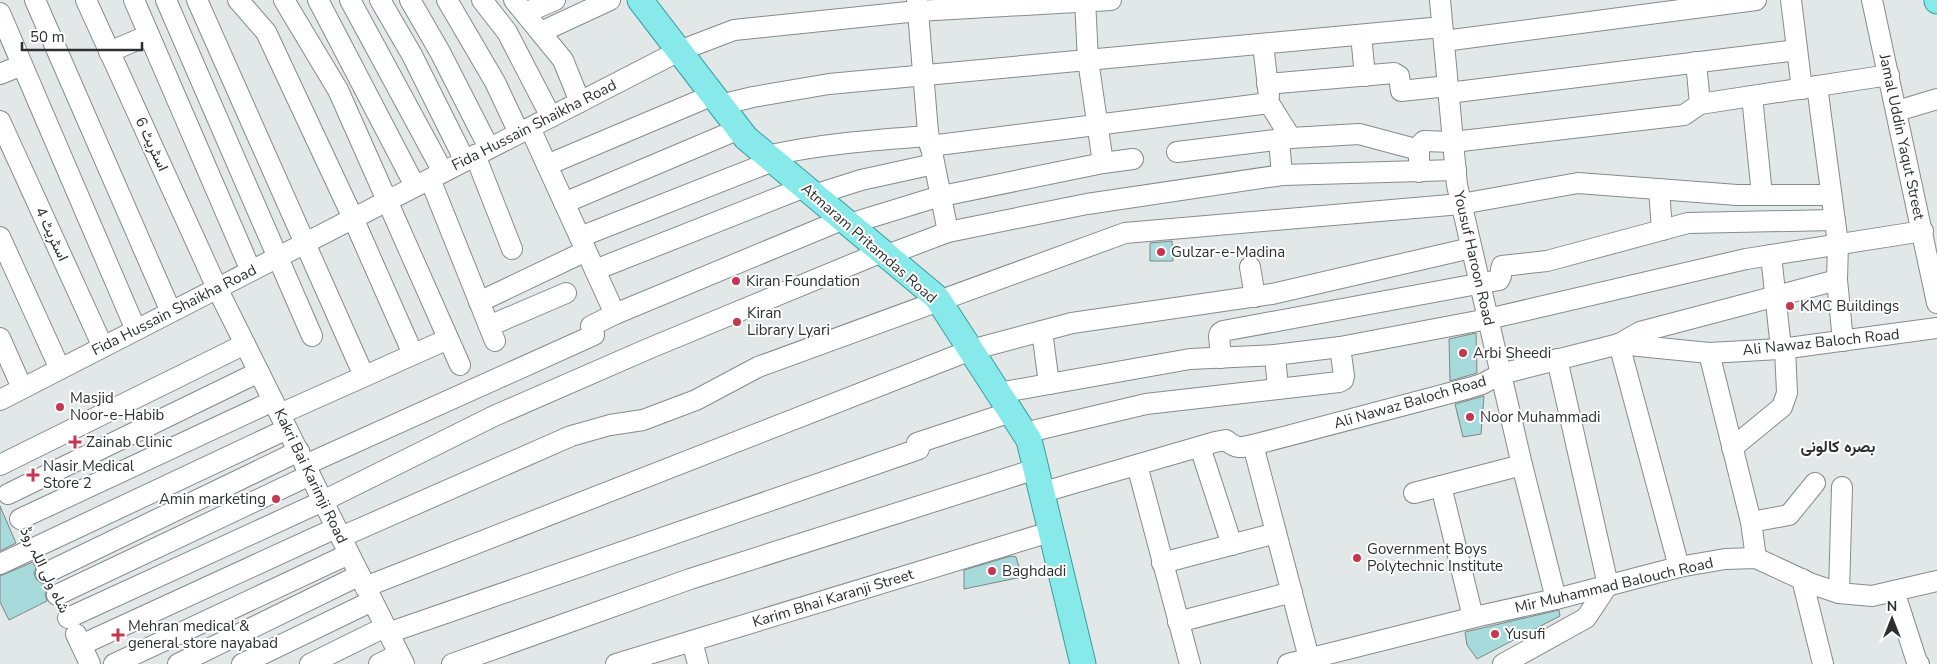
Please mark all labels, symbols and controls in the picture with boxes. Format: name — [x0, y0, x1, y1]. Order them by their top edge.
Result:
scale bar — [22, 20, 142, 52]
text: 50 m — [30, 27, 65, 47]
street label: Jamal Uddin Yaqut Street — [1874, 51, 1930, 223]
street label: Fida Hussain Shaikha Road — [448, 75, 620, 175]
street label: اسٹریٹ 6 — [131, 114, 173, 174]
street label: Atmaram Pritamdas Road — [797, 178, 941, 308]
street label: Yousuf Haroon Road — [1449, 188, 1499, 327]
street label: اسٹریٹ 4 — [31, 204, 73, 264]
place label: Gulzar-e-Madina — [1171, 242, 1285, 262]
marker: Gulzar-e-Madina — [1155, 246, 1167, 258]
street label: Fida Hussain Shaikha Road — [88, 260, 260, 360]
place label: Kiran Foundation — [746, 271, 860, 291]
marker: Kiran Foundation — [730, 275, 742, 287]
place label: KMC Buildings — [1800, 296, 1899, 316]
marker: KMC Buildings — [1784, 300, 1796, 312]
place label: Kiran Library Lyari — [747, 303, 830, 340]
marker: Kiran Library Lyari — [731, 316, 743, 328]
street label: Ali Nawaz Baloch Road — [1741, 324, 1901, 360]
place label: Arbi Sheedi — [1473, 343, 1551, 363]
marker: Arbi Sheedi — [1457, 347, 1469, 359]
street label: Ali Nawaz Baloch Road — [1331, 371, 1489, 433]
place label: Masjid Noor-e-Habib — [70, 388, 164, 425]
marker: Masjid Noor-e-Habib — [54, 401, 66, 413]
street label: Kakri Bai Karimji Road — [270, 405, 352, 547]
place label: Noor Muhammadi — [1480, 407, 1601, 427]
marker: Noor Muhammadi — [1464, 411, 1476, 423]
place label: Zainab Clinic — [86, 432, 172, 452]
marker: Zainab Clinic — [68, 435, 82, 449]
district label: بصرہ کالونی — [1801, 436, 1876, 458]
place label: Nasir Medical Store 2 — [43, 456, 135, 493]
marker: Nasir Medical Store 2 — [27, 469, 39, 481]
place label: Amin marketing — [159, 489, 266, 509]
marker: Amin marketing — [270, 493, 282, 505]
street label: شاہ ولی اللہ روڈ — [16, 524, 75, 616]
place label: Government Boys Polytechnic Institute — [1367, 539, 1503, 576]
marker: Government Boys Polytechnic Institute — [1351, 552, 1363, 564]
street label: Mir Muhammad Balouch Road — [1513, 552, 1715, 618]
place label: Baghdadi — [1002, 561, 1066, 581]
street label: Karim Bhai Karanji Street — [750, 564, 917, 632]
marker: Baghdadi — [986, 565, 998, 577]
north arrow — [1867, 594, 1917, 644]
text: N — [1887, 597, 1897, 616]
place label: Mehran medical & general store nayabad — [128, 616, 278, 653]
place label: Yusufi — [1504, 624, 1545, 644]
marker: Yusufi — [1489, 628, 1501, 640]
marker: Mehran medical & general store nayabad — [112, 629, 124, 641]

